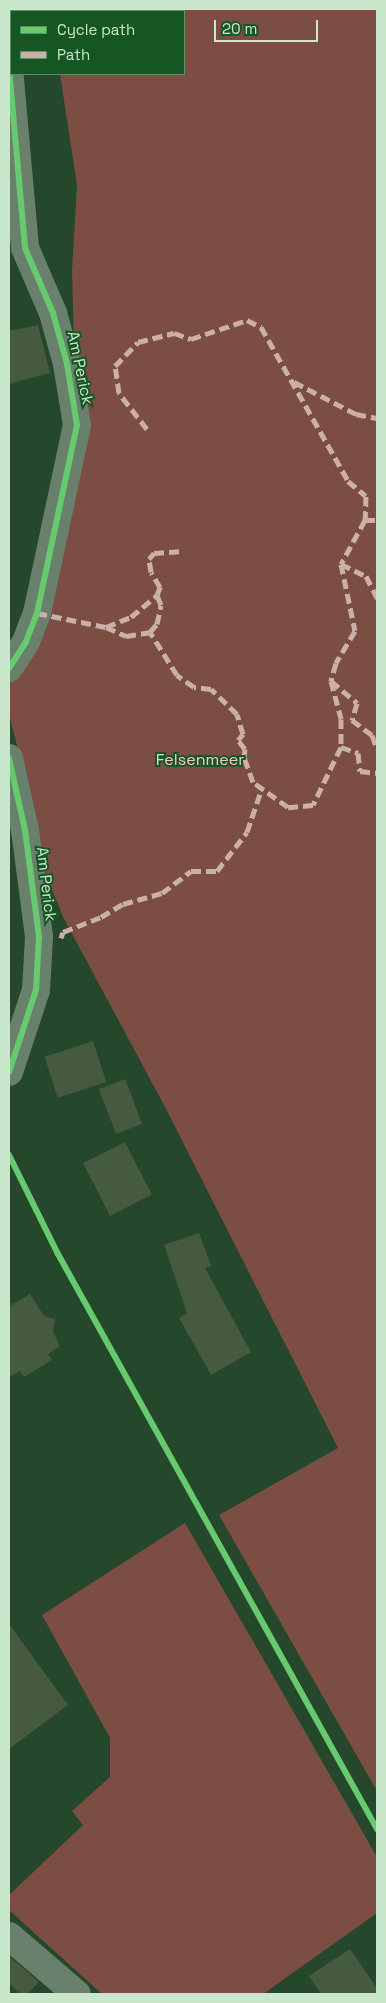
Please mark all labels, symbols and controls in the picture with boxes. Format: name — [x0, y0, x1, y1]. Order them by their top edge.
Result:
legend — [10, 10, 185, 75]
scale bar — [216, 10, 320, 42]
text: 20 m — [222, 19, 257, 38]
text: Cycle path — [57, 20, 135, 39]
text: Path — [57, 45, 90, 64]
street label: Am Perick — [63, 329, 97, 407]
park label: Felsenmeer — [156, 750, 244, 770]
street label: Am Perick — [32, 846, 60, 922]

